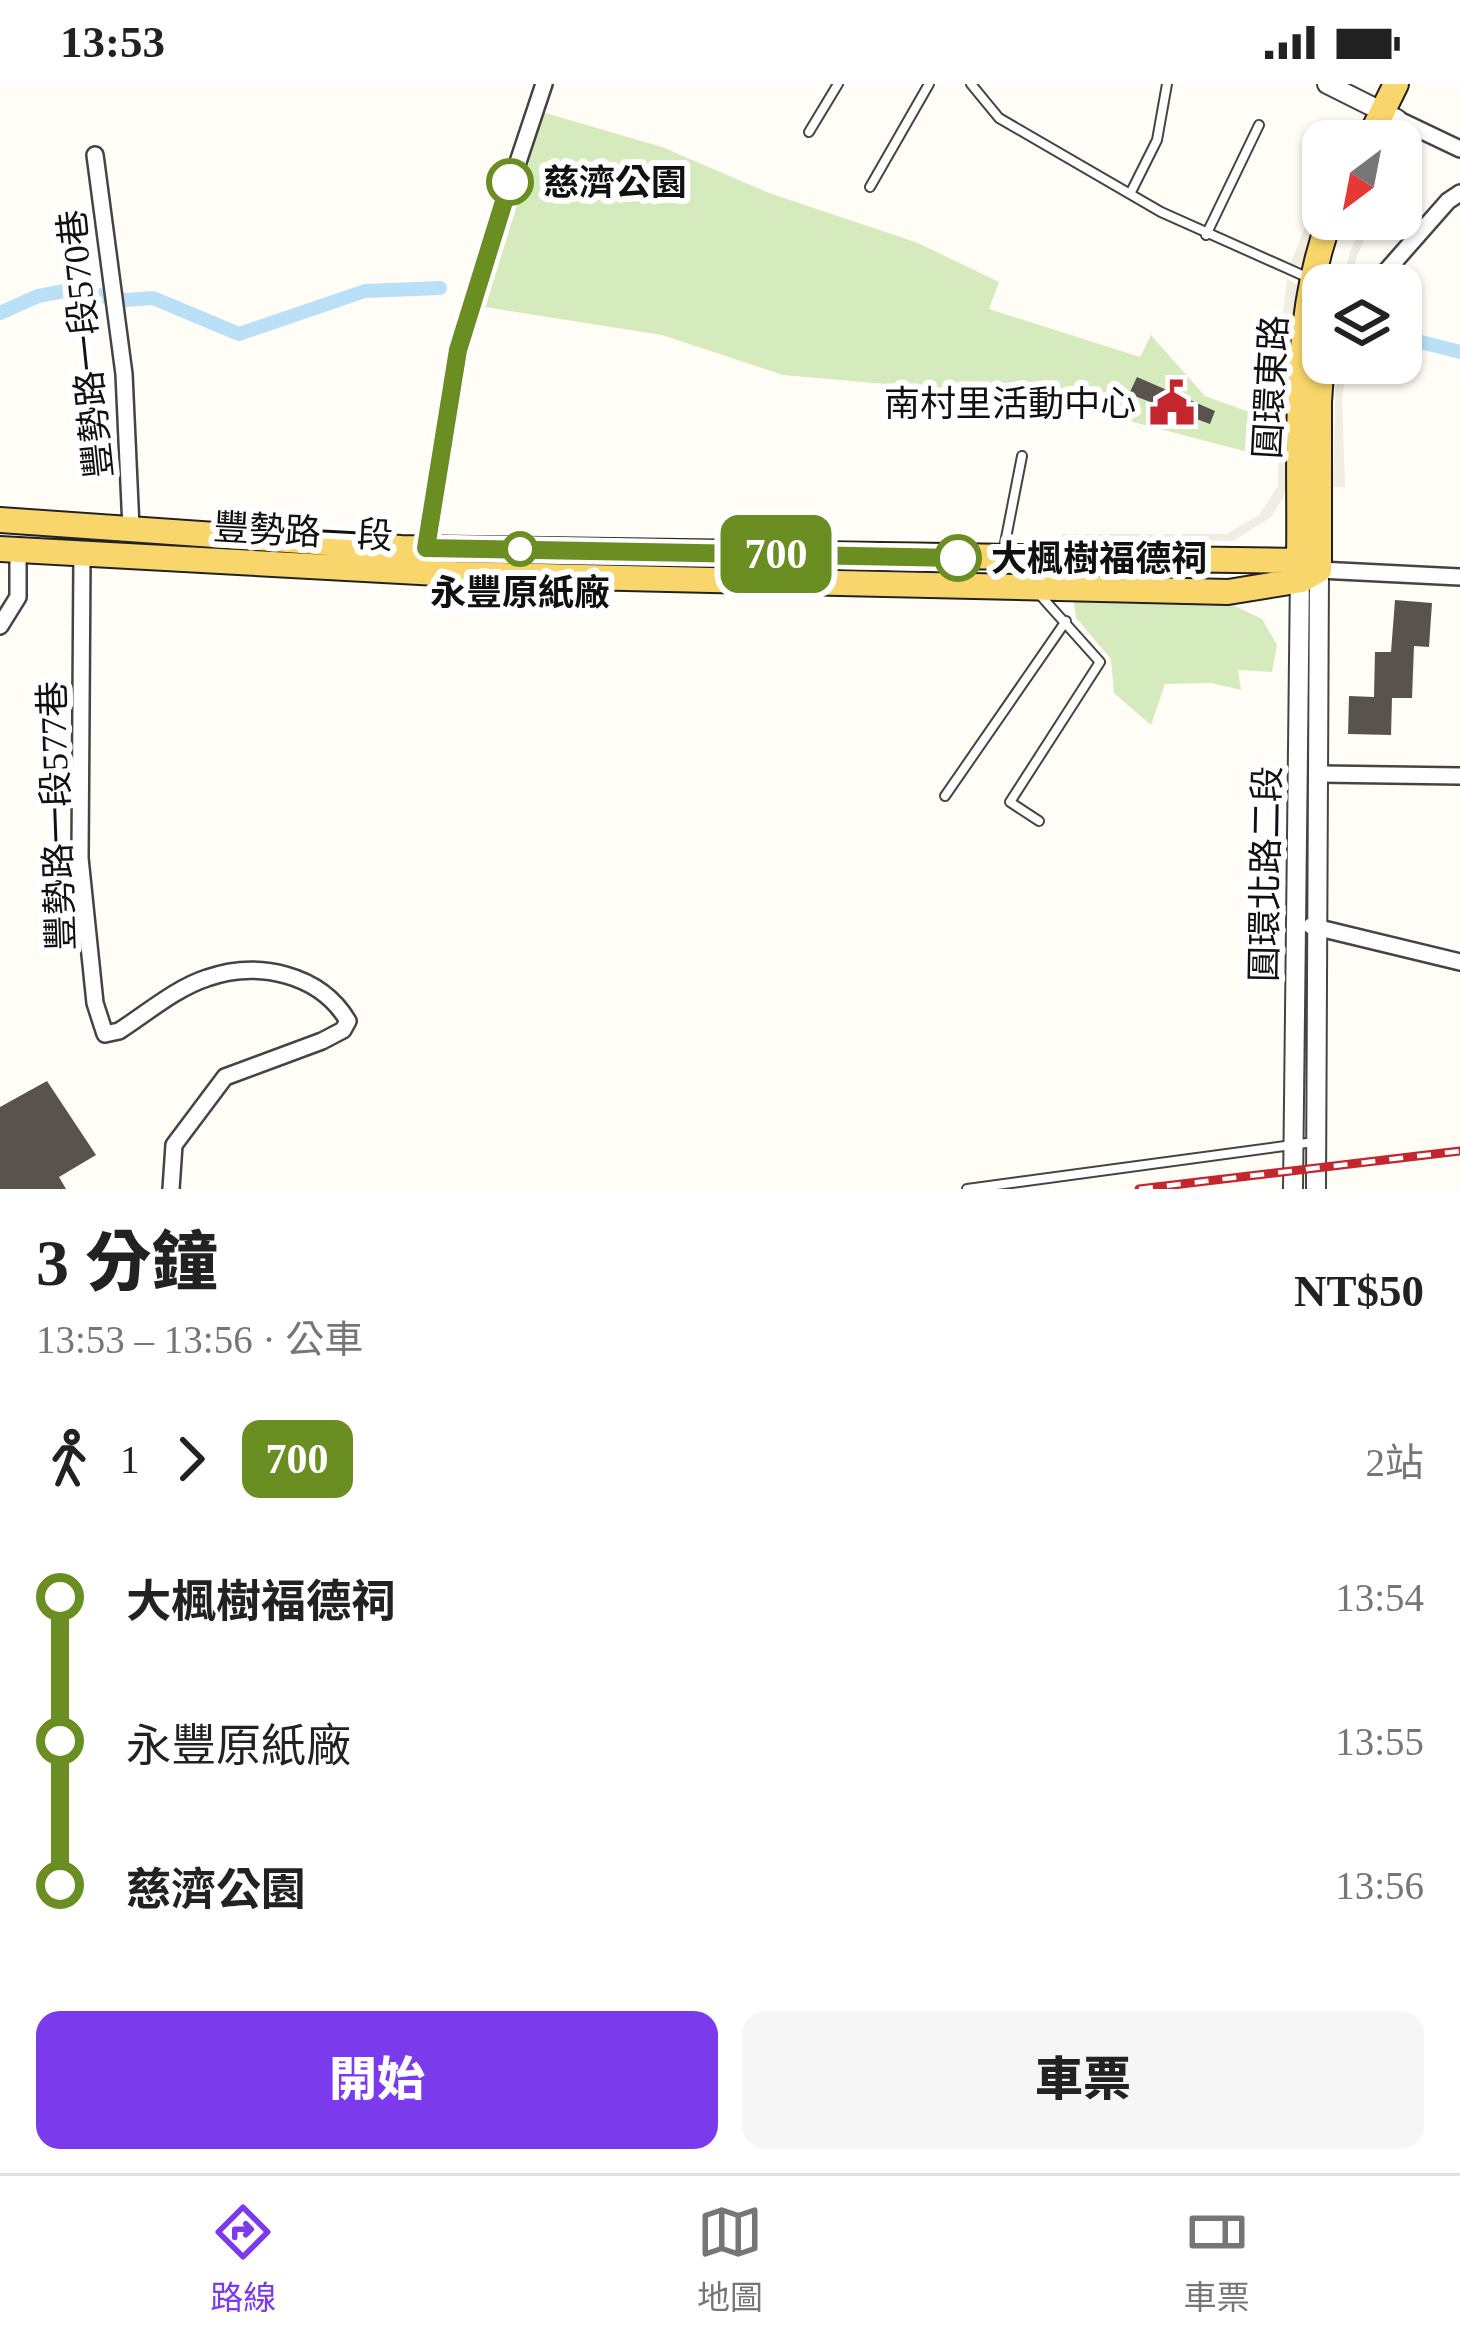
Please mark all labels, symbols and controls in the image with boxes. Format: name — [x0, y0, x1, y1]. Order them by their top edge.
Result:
text: 13:53 — [60, 17, 165, 67]
north arrow — [1302, 120, 1422, 240]
map controls — [1302, 120, 1422, 384]
marker: 慈濟公園 — [488, 160, 532, 204]
place label: 慈濟公園 — [543, 163, 687, 203]
street label: 豐勢路一段570巷 — [52, 208, 120, 480]
button: layers — [1302, 264, 1422, 384]
street label: 圓環東路 — [1247, 314, 1295, 460]
public building icon: 南村里活動中心 — [1147, 378, 1197, 428]
place label: 南村里活動中心 — [884, 384, 1136, 424]
street label: 豐勢路一段 — [212, 507, 394, 557]
line badge: 700 — [707, 515, 845, 593]
text: 700 — [745, 531, 808, 577]
marker: 永豐原紙廠 — [504, 533, 536, 565]
marker: 大楓樹福德祠 — [936, 536, 980, 580]
place label: 大楓樹福德祠 — [991, 539, 1207, 579]
place label: 永豐原紙廠 — [430, 573, 610, 613]
street label: 豐勢路一段577巷 — [32, 680, 82, 952]
street label: 圓環北路二段 — [1244, 766, 1288, 982]
text: 3 分鐘 — [36, 1226, 218, 1299]
text: NT$50 — [1294, 1266, 1424, 1316]
text: 13:53 – 13:56 · 公車 — [36, 1318, 363, 1361]
icon: walk — [36, 1426, 102, 1492]
icon: forward — [158, 1426, 224, 1492]
text: 700 — [266, 1436, 329, 1482]
text: 1 — [120, 1438, 140, 1481]
text: 2站 — [1365, 1441, 1424, 1484]
text: 13:54 — [1335, 1576, 1424, 1619]
text: 大楓樹福德祠 — [126, 1577, 396, 1627]
text: 13:55 — [1335, 1720, 1424, 1763]
text: 永豐原紙廠 — [126, 1721, 351, 1771]
text: 13:56 — [1335, 1864, 1424, 1907]
text: 慈濟公園 — [126, 1865, 306, 1915]
button: 開始 — [36, 2011, 718, 2149]
button: 車票 — [742, 2011, 1424, 2149]
tab: 路線 — [210, 2199, 276, 2319]
tab: 地圖 — [697, 2199, 763, 2319]
tab: 車票 — [1184, 2199, 1250, 2319]

